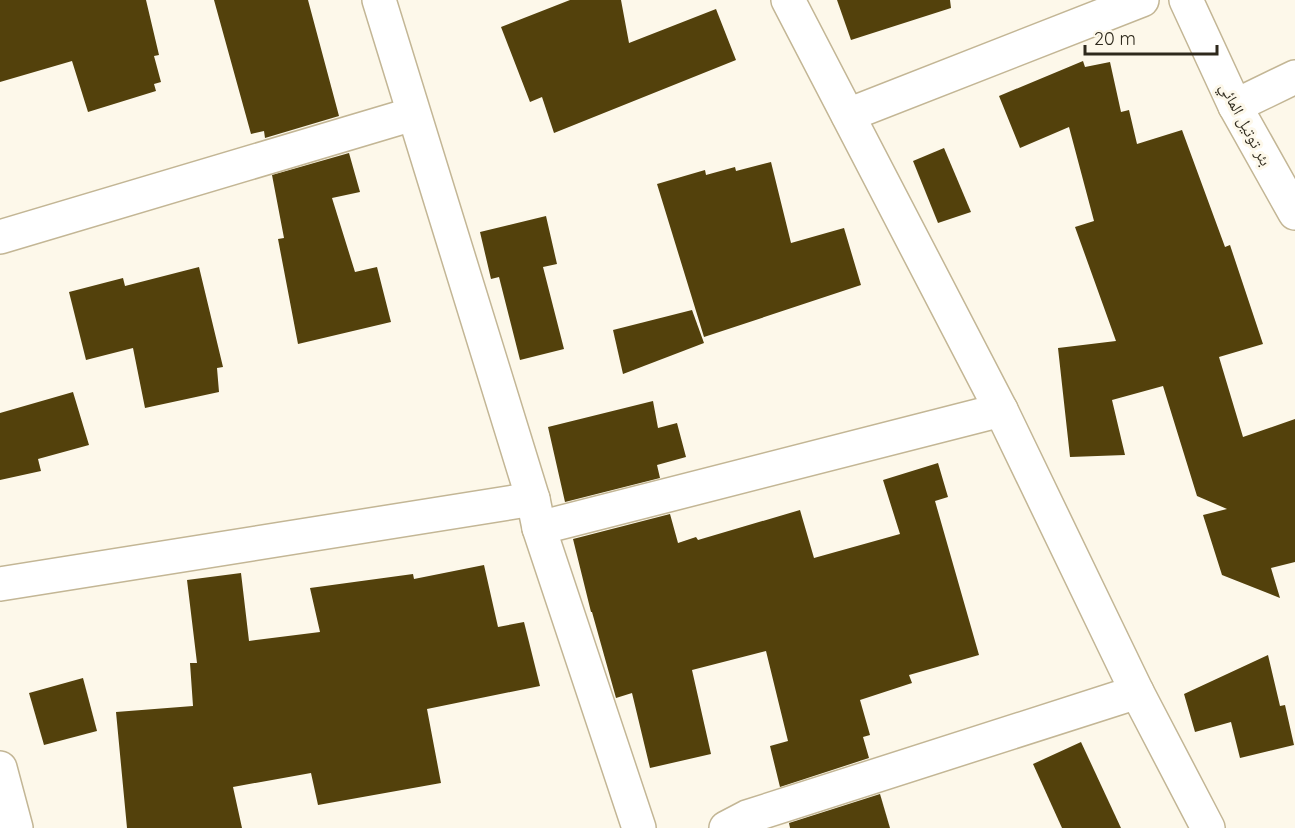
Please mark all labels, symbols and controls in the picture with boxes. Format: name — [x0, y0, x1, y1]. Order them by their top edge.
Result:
scale bar — [1085, 18, 1217, 56]
text: 20 m — [1094, 27, 1136, 50]
street label: بئر توتيل المائي — [1213, 79, 1276, 170]

